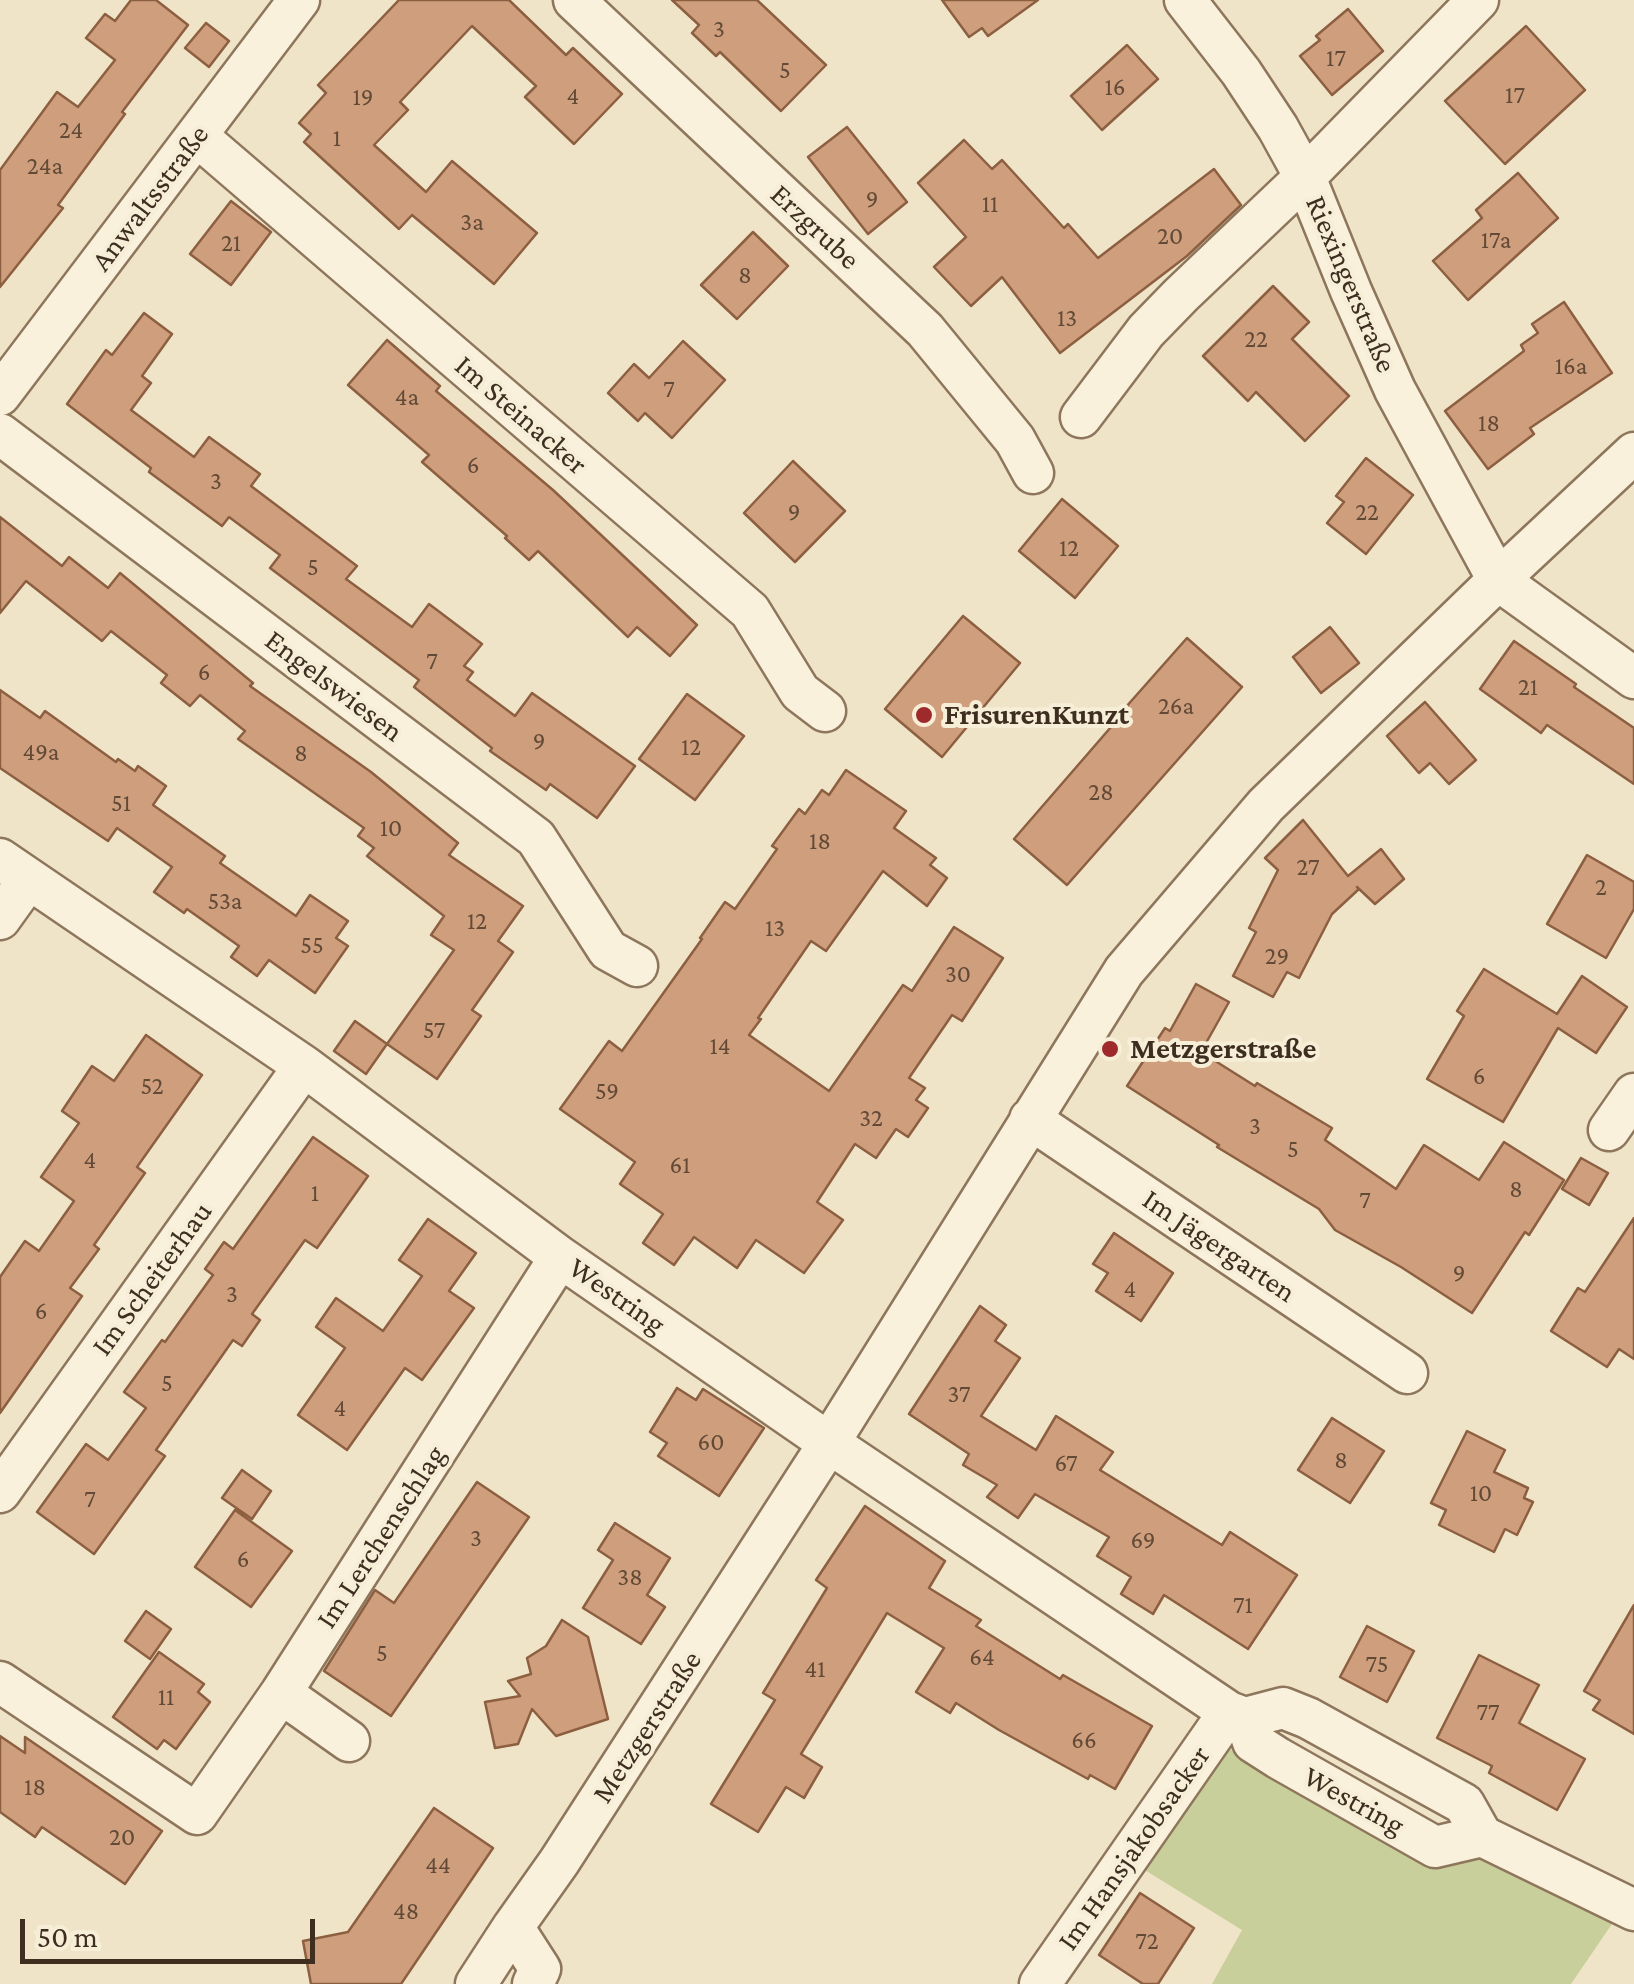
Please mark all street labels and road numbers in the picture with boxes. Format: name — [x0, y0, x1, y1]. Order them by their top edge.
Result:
street label: Anwaltsstraße — [83, 118, 217, 278]
street label: Erzgrube — [763, 177, 867, 277]
street label: Riexingerstraße — [1298, 190, 1404, 378]
street label: Im Steinacker — [447, 348, 595, 482]
street label: Engelswiesen — [258, 622, 410, 750]
street label: Im Jägergarten — [1135, 1182, 1303, 1310]
street label: Im Scheiterhau — [84, 1195, 220, 1363]
street label: Westring — [561, 1250, 673, 1342]
street label: Im Lerchenschlag — [308, 1439, 454, 1635]
street label: Metzgerstraße — [584, 1644, 710, 1810]
street label: Im Hansjakobsacker — [1050, 1739, 1218, 1957]
street label: Westring — [1297, 1759, 1411, 1843]

